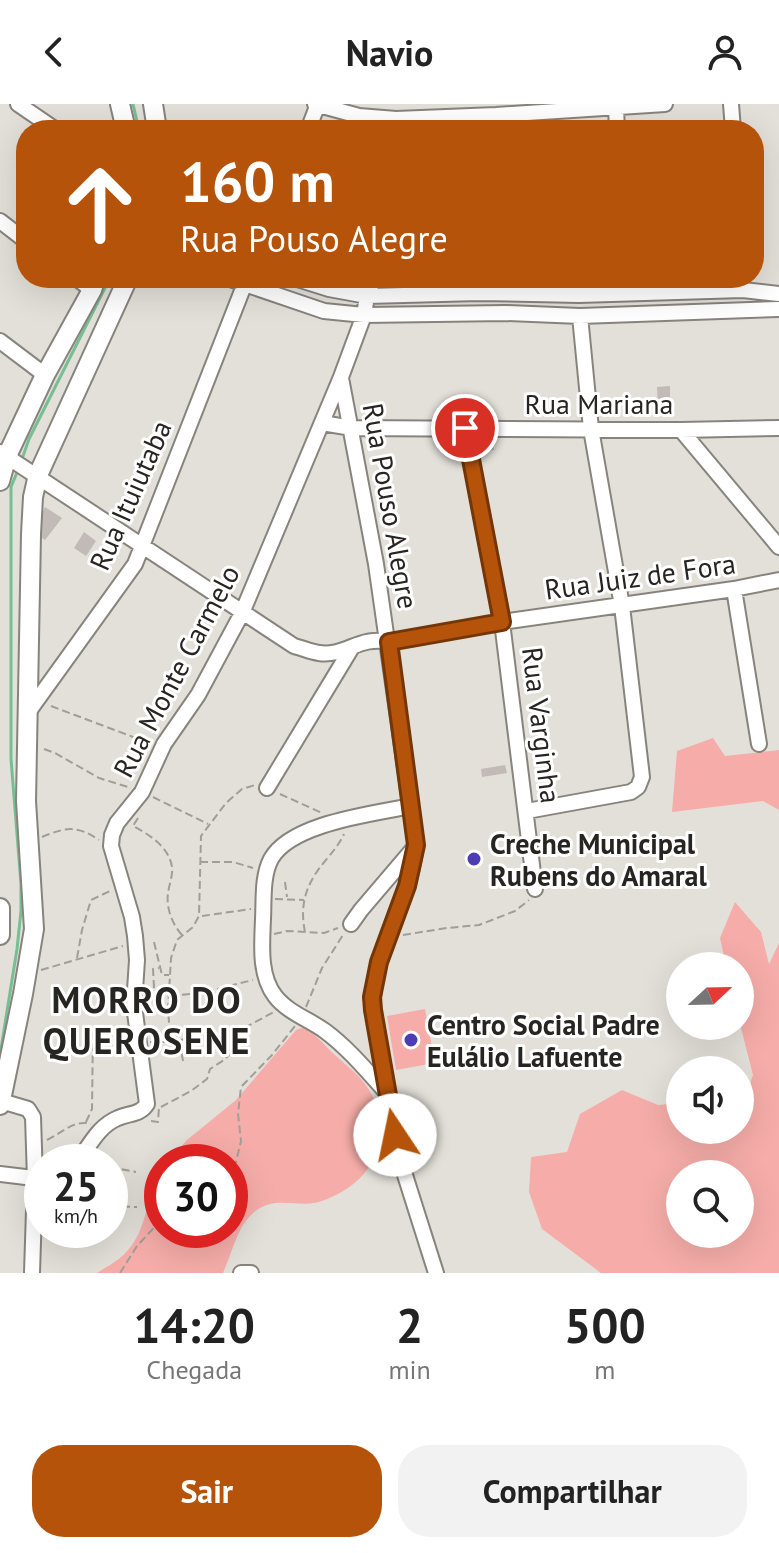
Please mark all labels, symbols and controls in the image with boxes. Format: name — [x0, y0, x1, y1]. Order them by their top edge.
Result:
text: Navio — [346, 29, 433, 76]
icon: back — [32, 30, 76, 74]
icon: person — [703, 30, 747, 74]
text: 160 m — [180, 145, 335, 217]
icon: ahead — [48, 152, 152, 256]
text: Rua Pouso Alegre — [180, 215, 448, 262]
street label: Rua Mariana — [525, 385, 674, 422]
pin — [431, 394, 499, 462]
street label: Rua Pouso Alegre — [355, 400, 427, 612]
icon: arrive — [443, 406, 487, 450]
street label: Rua Ituiutaba — [80, 414, 180, 576]
street label: Rua Juiz de Fora — [542, 544, 738, 608]
street label: Rua Monte Carmelo — [104, 558, 248, 784]
street label: Rua Varginha — [514, 645, 570, 805]
place label: Creche Municipal Rubens do Amaral — [490, 825, 707, 894]
marker: Creche Municipal Rubens do Amaral — [465, 850, 483, 868]
north arrow — [666, 952, 754, 1040]
map controls — [666, 952, 754, 1248]
district label: MORRO DO QUEROSENE — [43, 976, 251, 1064]
place label: Centro Social Padre Eulálio Lafuente — [427, 1006, 660, 1075]
marker: Centro Social Padre Eulálio Lafuente — [402, 1031, 420, 1049]
button: sound — [666, 1056, 754, 1144]
position arrow — [353, 1093, 437, 1177]
speed limit sign: 30 — [144, 1144, 248, 1248]
text: 25 — [53, 1160, 99, 1212]
button: search — [666, 1160, 754, 1248]
text: km/h — [54, 1203, 98, 1229]
text: 14:20 — [133, 1294, 255, 1356]
text: 2 — [396, 1294, 423, 1356]
text: 500 — [564, 1294, 646, 1356]
text: Chegada — [146, 1353, 242, 1386]
text: min — [388, 1353, 431, 1386]
text: m — [594, 1353, 615, 1386]
button: Sair — [32, 1445, 382, 1537]
button: Compartilhar — [398, 1445, 747, 1537]

